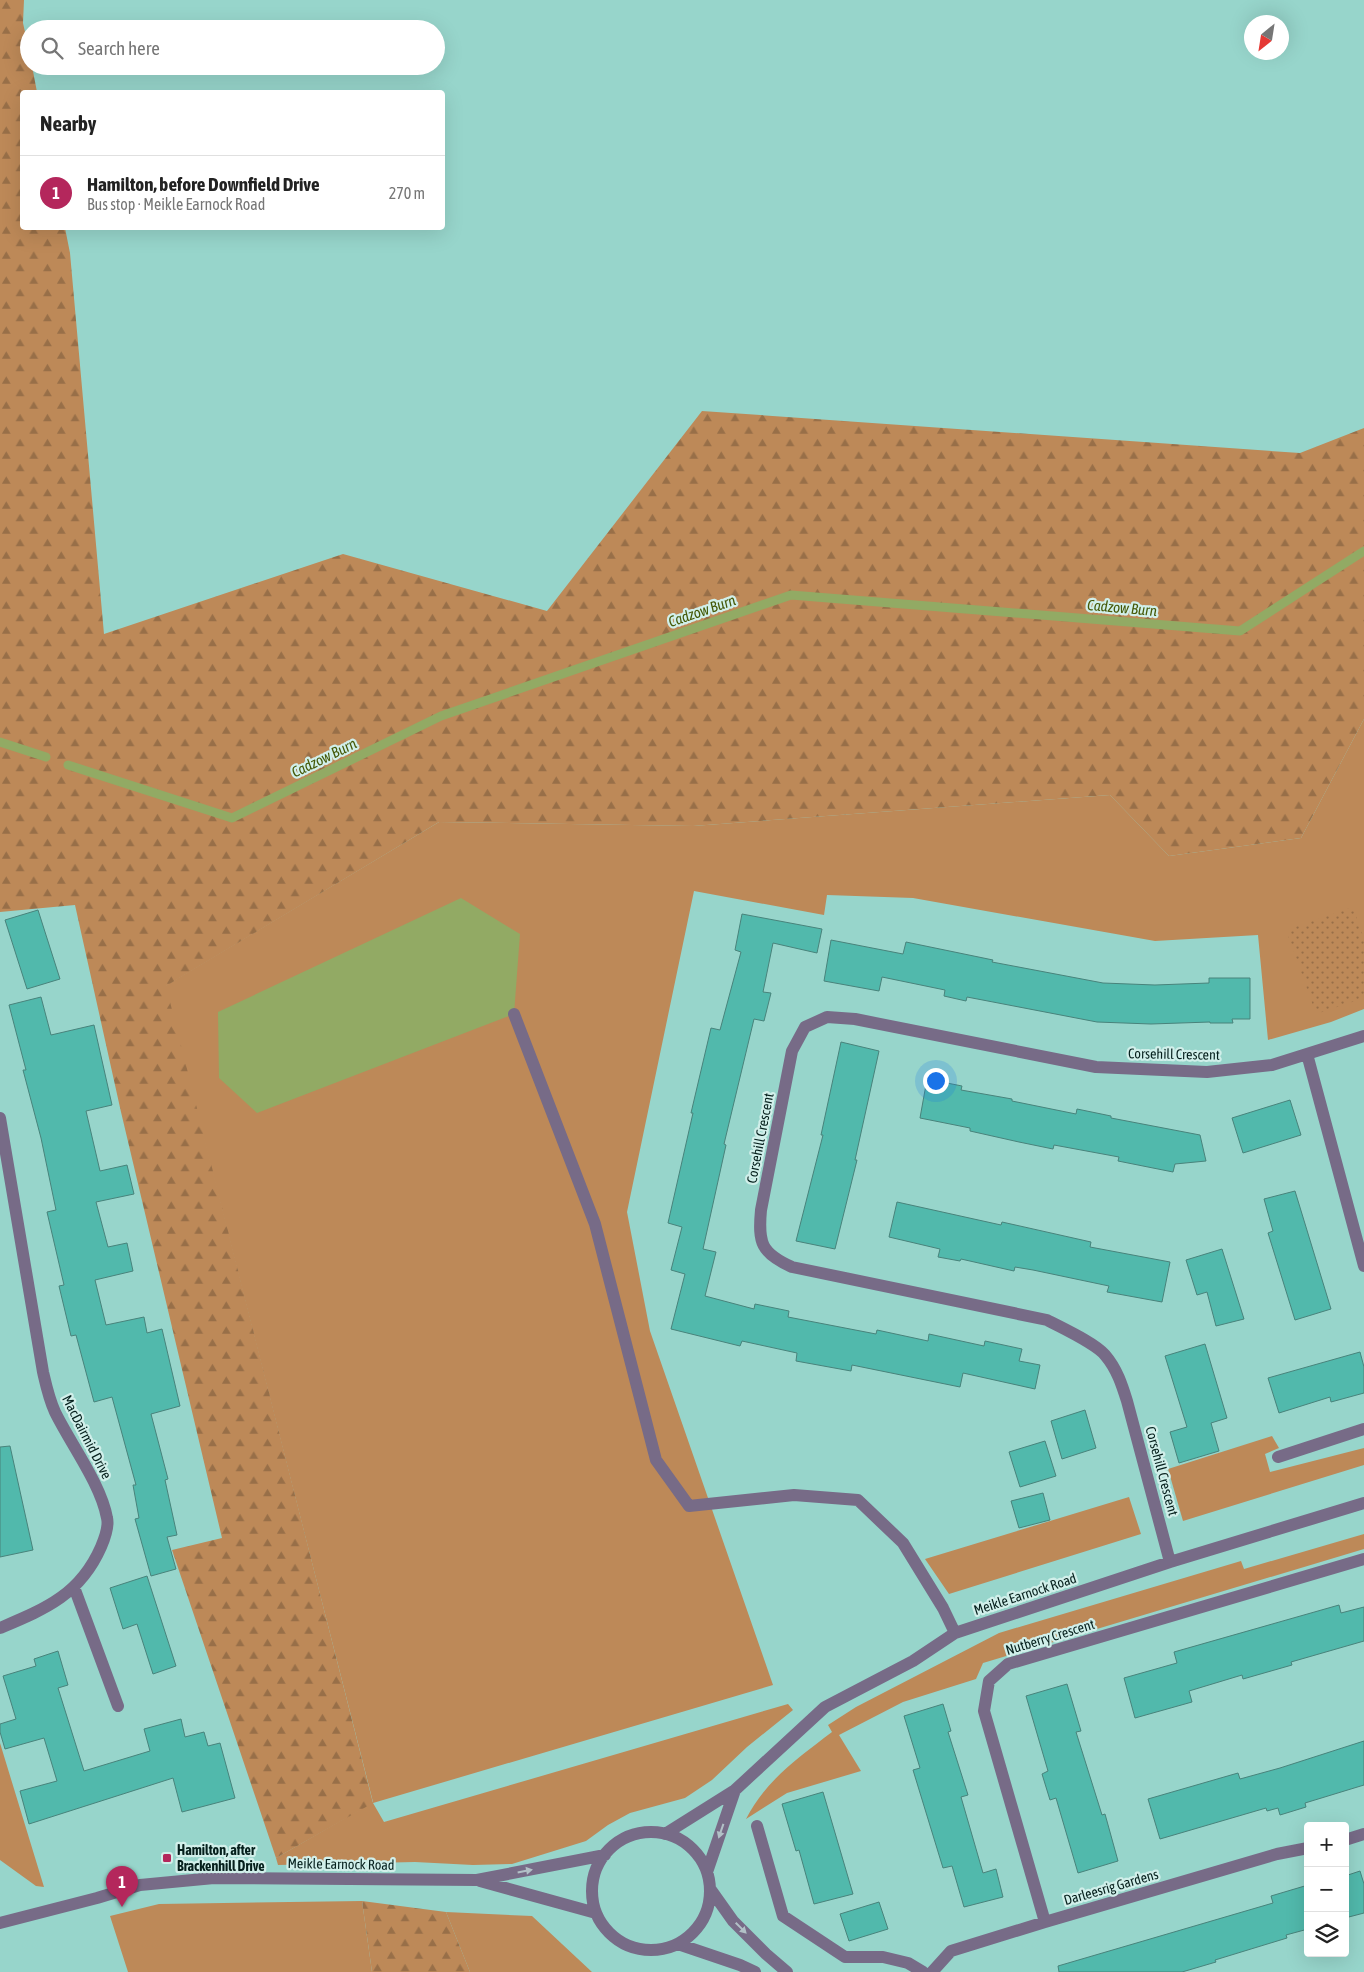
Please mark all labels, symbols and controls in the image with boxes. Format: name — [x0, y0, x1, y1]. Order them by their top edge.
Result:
north arrow — [1244, 15, 1289, 60]
search box — [20, 20, 445, 75]
icon: search — [38, 34, 66, 62]
text: Search here — [78, 37, 160, 59]
text: Nearby — [40, 111, 96, 135]
text: Hamilton, before Downfield Drive — [87, 173, 320, 195]
text: 1 — [52, 184, 60, 202]
text: 270 m — [389, 184, 425, 202]
text: Bus stop · Meikle Earnock Road — [87, 195, 265, 213]
water label: Cadzow Burn — [666, 591, 738, 630]
water label: Cadzow Burn — [1086, 596, 1158, 619]
water label: Cadzow Burn — [289, 735, 359, 781]
street label: Corsehill Crescent — [1128, 1045, 1220, 1063]
your location — [923, 1068, 949, 1094]
street label: Corsehill Crescent — [743, 1091, 777, 1185]
street label: MacDairmid Drive — [59, 1392, 115, 1482]
street label: Corsehill Crescent — [1142, 1425, 1182, 1517]
street label: Meikle Earnock Road — [972, 1570, 1078, 1618]
street label: Nutberry Crescent — [1004, 1616, 1096, 1658]
map controls — [1304, 1822, 1349, 1957]
button: + — [1304, 1822, 1349, 1867]
one-way arrow — [717, 1824, 725, 1839]
place label: Hamilton, after Brackenhill Drive — [177, 1842, 265, 1874]
marker: Hamilton, after Brackenhill Drive — [161, 1852, 173, 1864]
street label: Meikle Earnock Road — [287, 1855, 395, 1873]
pin: 1 — [106, 1866, 138, 1907]
one-way arrow — [518, 1866, 534, 1874]
street label: Darleesrig Gardens — [1062, 1866, 1160, 1908]
button: − — [1304, 1867, 1349, 1912]
button: layers — [1304, 1912, 1349, 1957]
one-way arrow — [734, 1922, 746, 1934]

